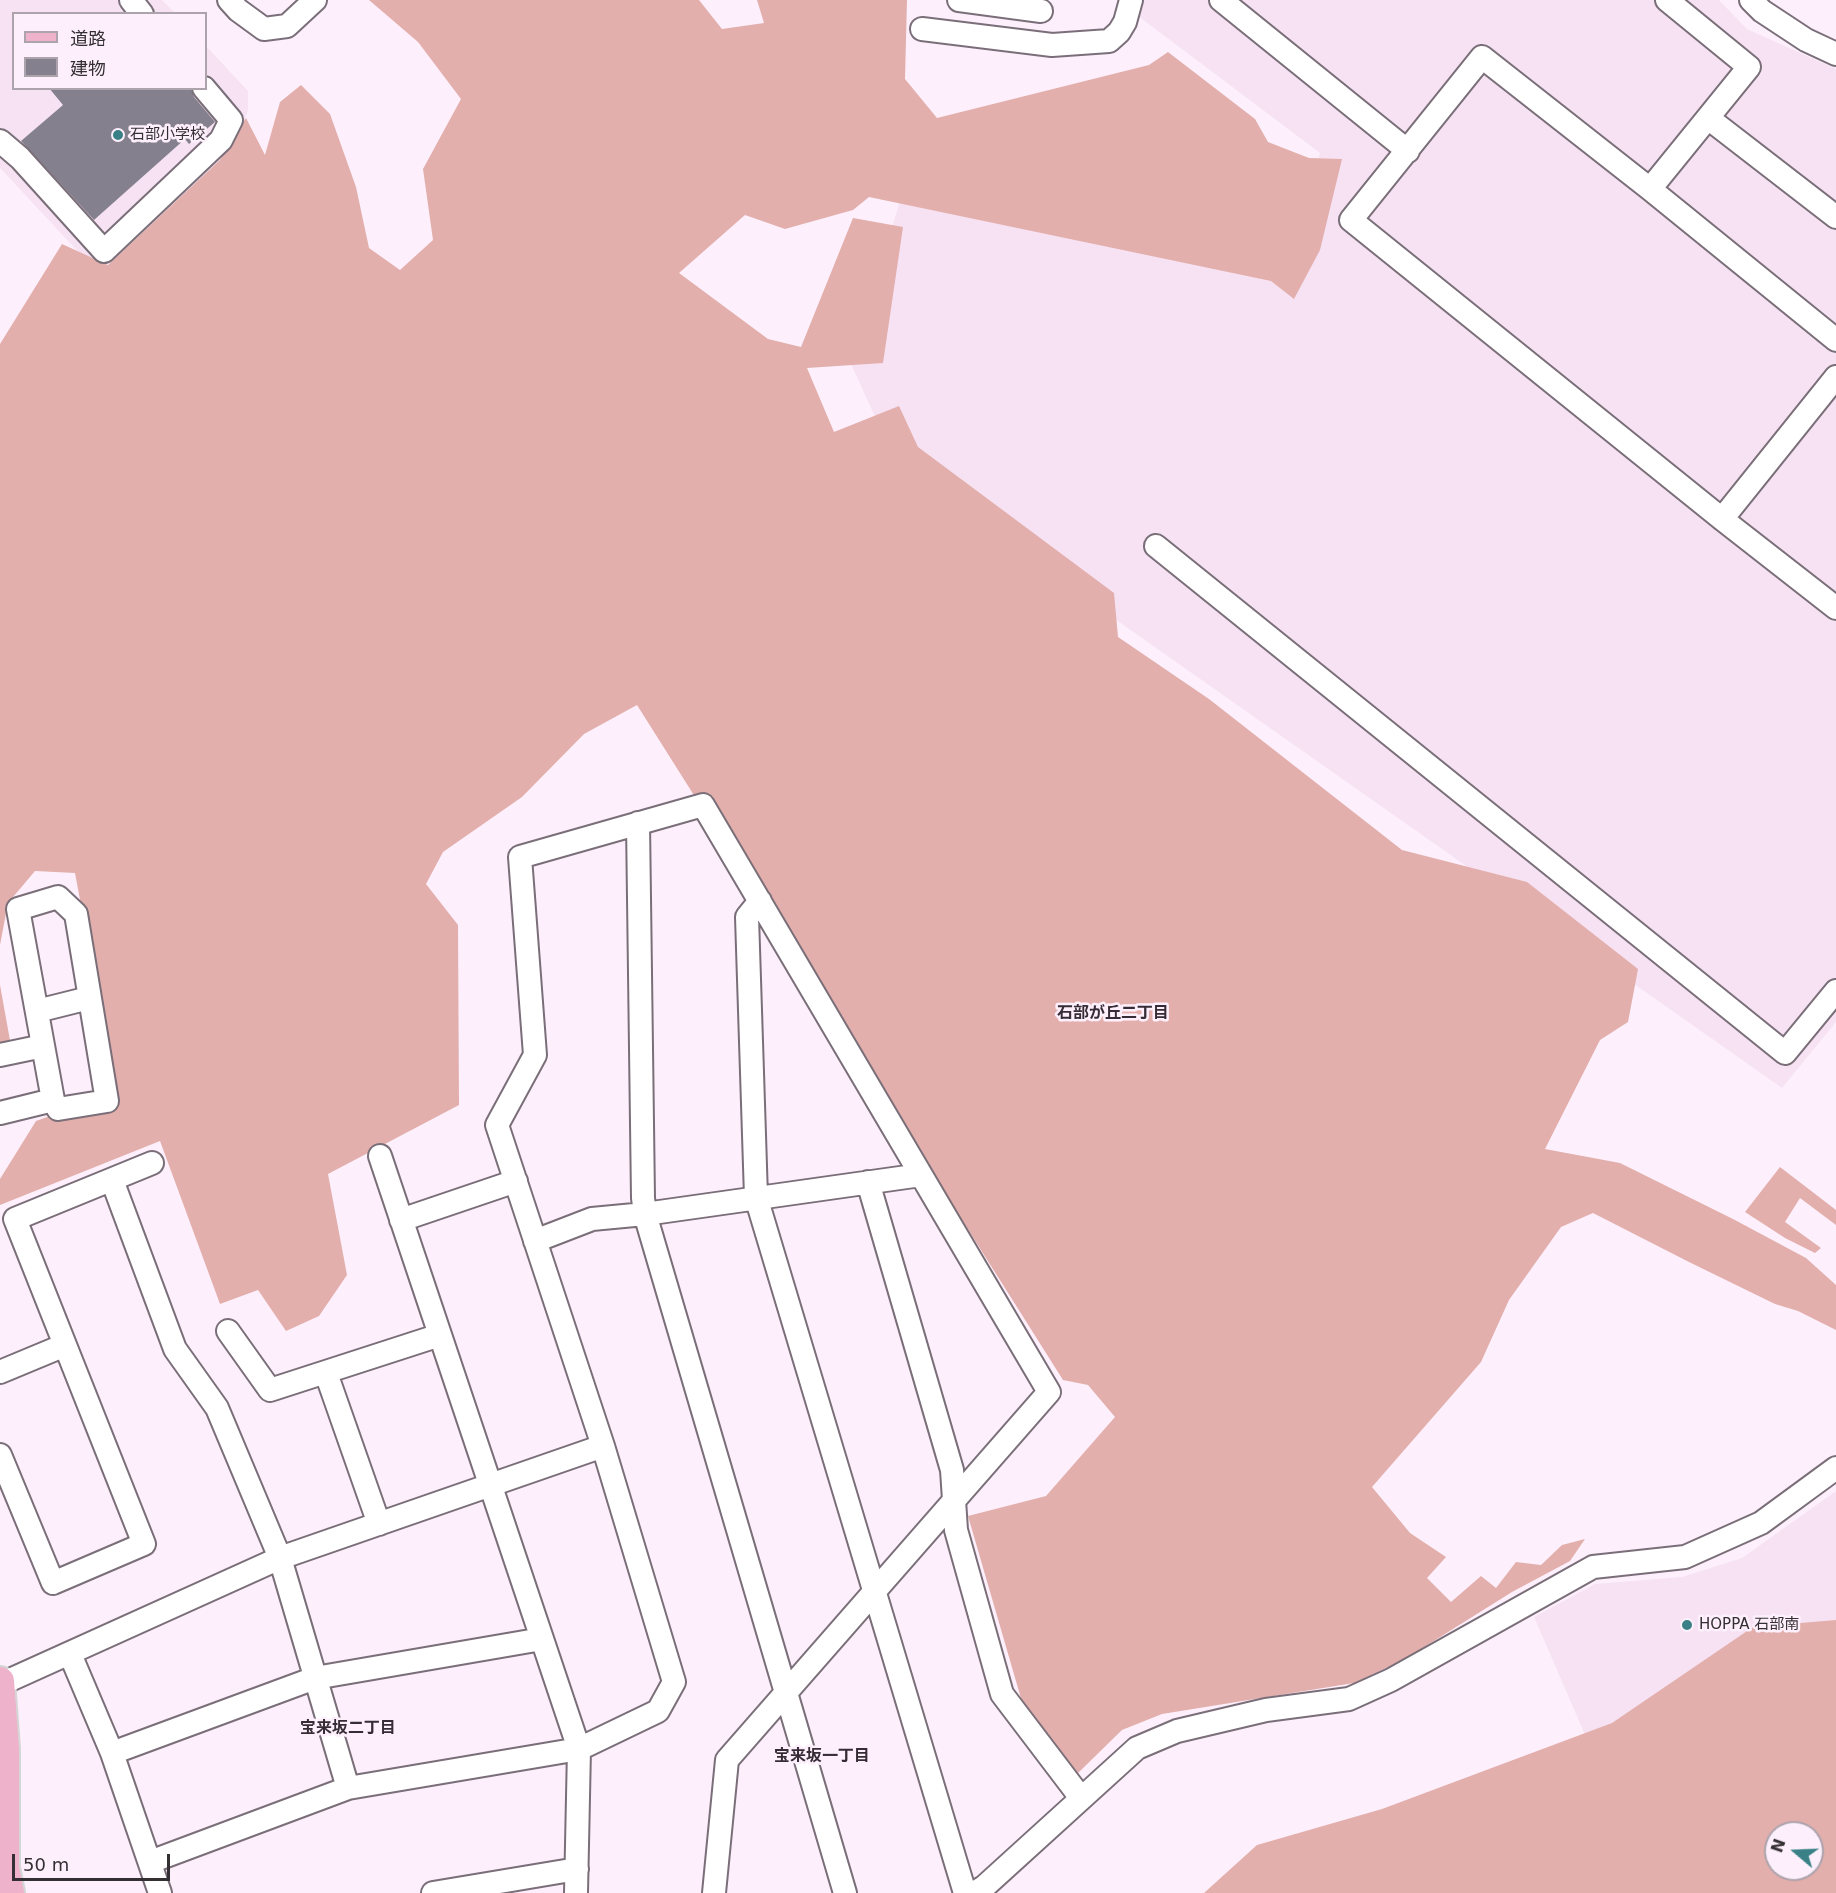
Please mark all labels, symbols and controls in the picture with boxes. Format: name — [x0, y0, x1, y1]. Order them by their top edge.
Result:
legend — [12, 12, 207, 90]
text: 道路 — [70, 28, 106, 49]
text: 建物 — [70, 58, 106, 79]
place label: 石部小学校 — [130, 126, 205, 144]
marker: 石部小学校 — [111, 128, 125, 142]
district label: 石部が丘二丁目 — [1057, 1004, 1169, 1024]
place label: HOPPA 石部南 — [1699, 1616, 1799, 1634]
marker: HOPPA 石部南 — [1680, 1618, 1694, 1632]
district label: 宝来坂二丁目 — [300, 1719, 396, 1739]
district label: 宝来坂一丁目 — [774, 1747, 870, 1767]
north arrow — [1764, 1821, 1824, 1881]
text: N — [1767, 1836, 1790, 1855]
scale bar — [15, 1842, 172, 1880]
text: 50 m — [23, 1854, 69, 1875]

